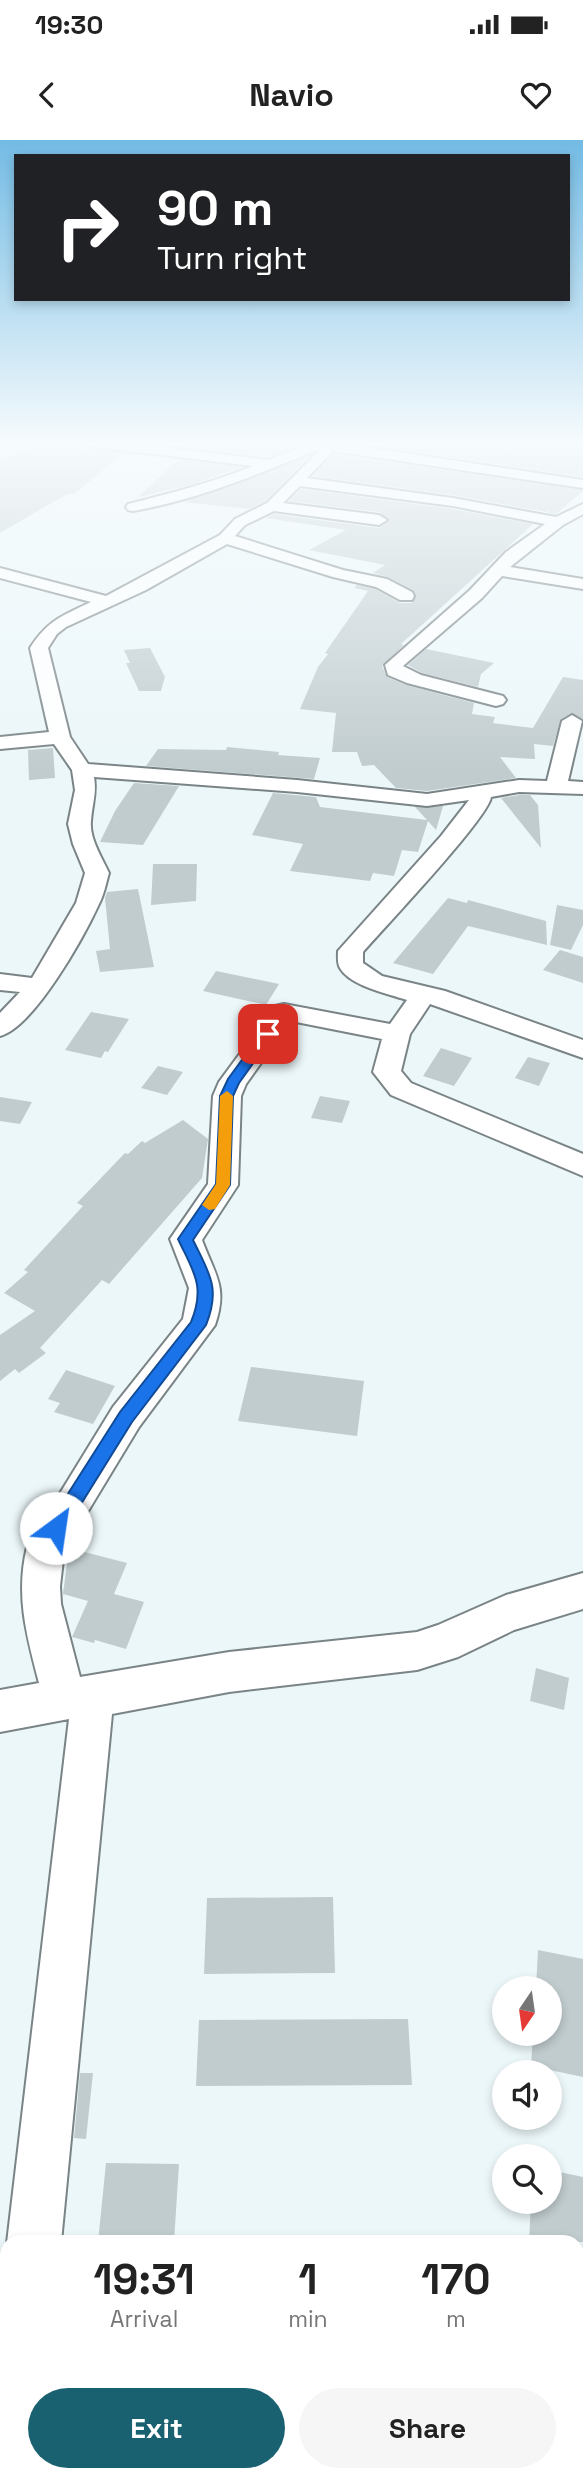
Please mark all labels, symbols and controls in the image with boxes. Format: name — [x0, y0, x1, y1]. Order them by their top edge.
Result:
text: 19:30 — [35, 8, 103, 42]
text: Navio — [249, 75, 334, 115]
icon: back — [28, 76, 66, 114]
icon: heart — [517, 76, 555, 114]
text: 90 m — [157, 177, 273, 239]
icon: right — [42, 182, 133, 273]
text: Turn right — [157, 238, 307, 278]
pin — [238, 1004, 298, 1064]
icon: arrive — [249, 1015, 287, 1053]
position arrow — [19, 1491, 93, 1565]
north arrow — [492, 1976, 562, 2046]
map controls — [492, 1976, 562, 2214]
button: sound — [492, 2060, 562, 2130]
button: search — [492, 2144, 562, 2214]
text: 19:31 — [93, 2253, 195, 2306]
text: 1 — [298, 2253, 317, 2306]
text: 170 — [421, 2253, 491, 2306]
text: Arrival — [110, 2304, 178, 2334]
text: min — [288, 2304, 328, 2334]
text: m — [446, 2304, 466, 2334]
button: Exit — [28, 2388, 285, 2468]
button: Share — [299, 2388, 556, 2468]

